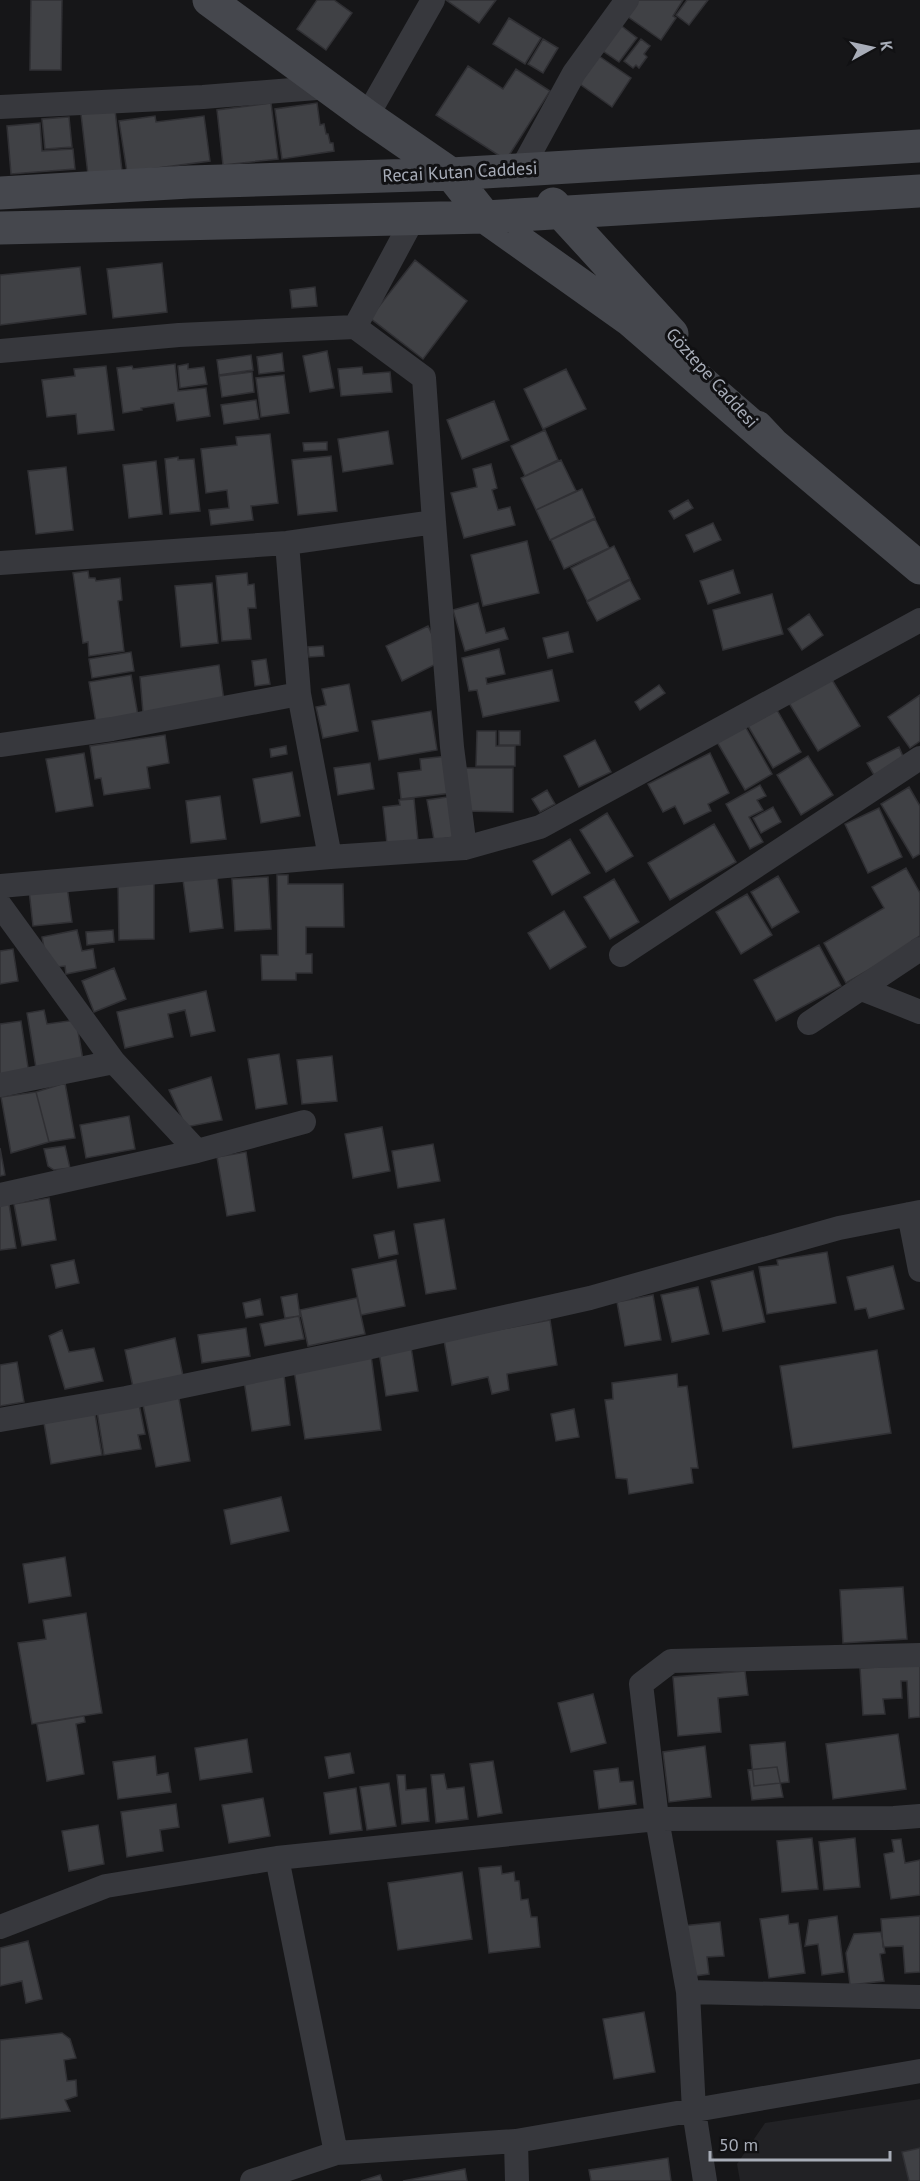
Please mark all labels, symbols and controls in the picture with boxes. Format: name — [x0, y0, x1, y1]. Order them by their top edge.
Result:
north arrow — [842, 18, 902, 78]
text: K — [876, 40, 897, 52]
street label: Recai Kutan Caddesi — [382, 156, 538, 187]
street label: Göztepe Caddesi — [661, 323, 763, 433]
scale bar — [710, 2124, 890, 2162]
text: 50 m — [719, 2133, 758, 2156]

